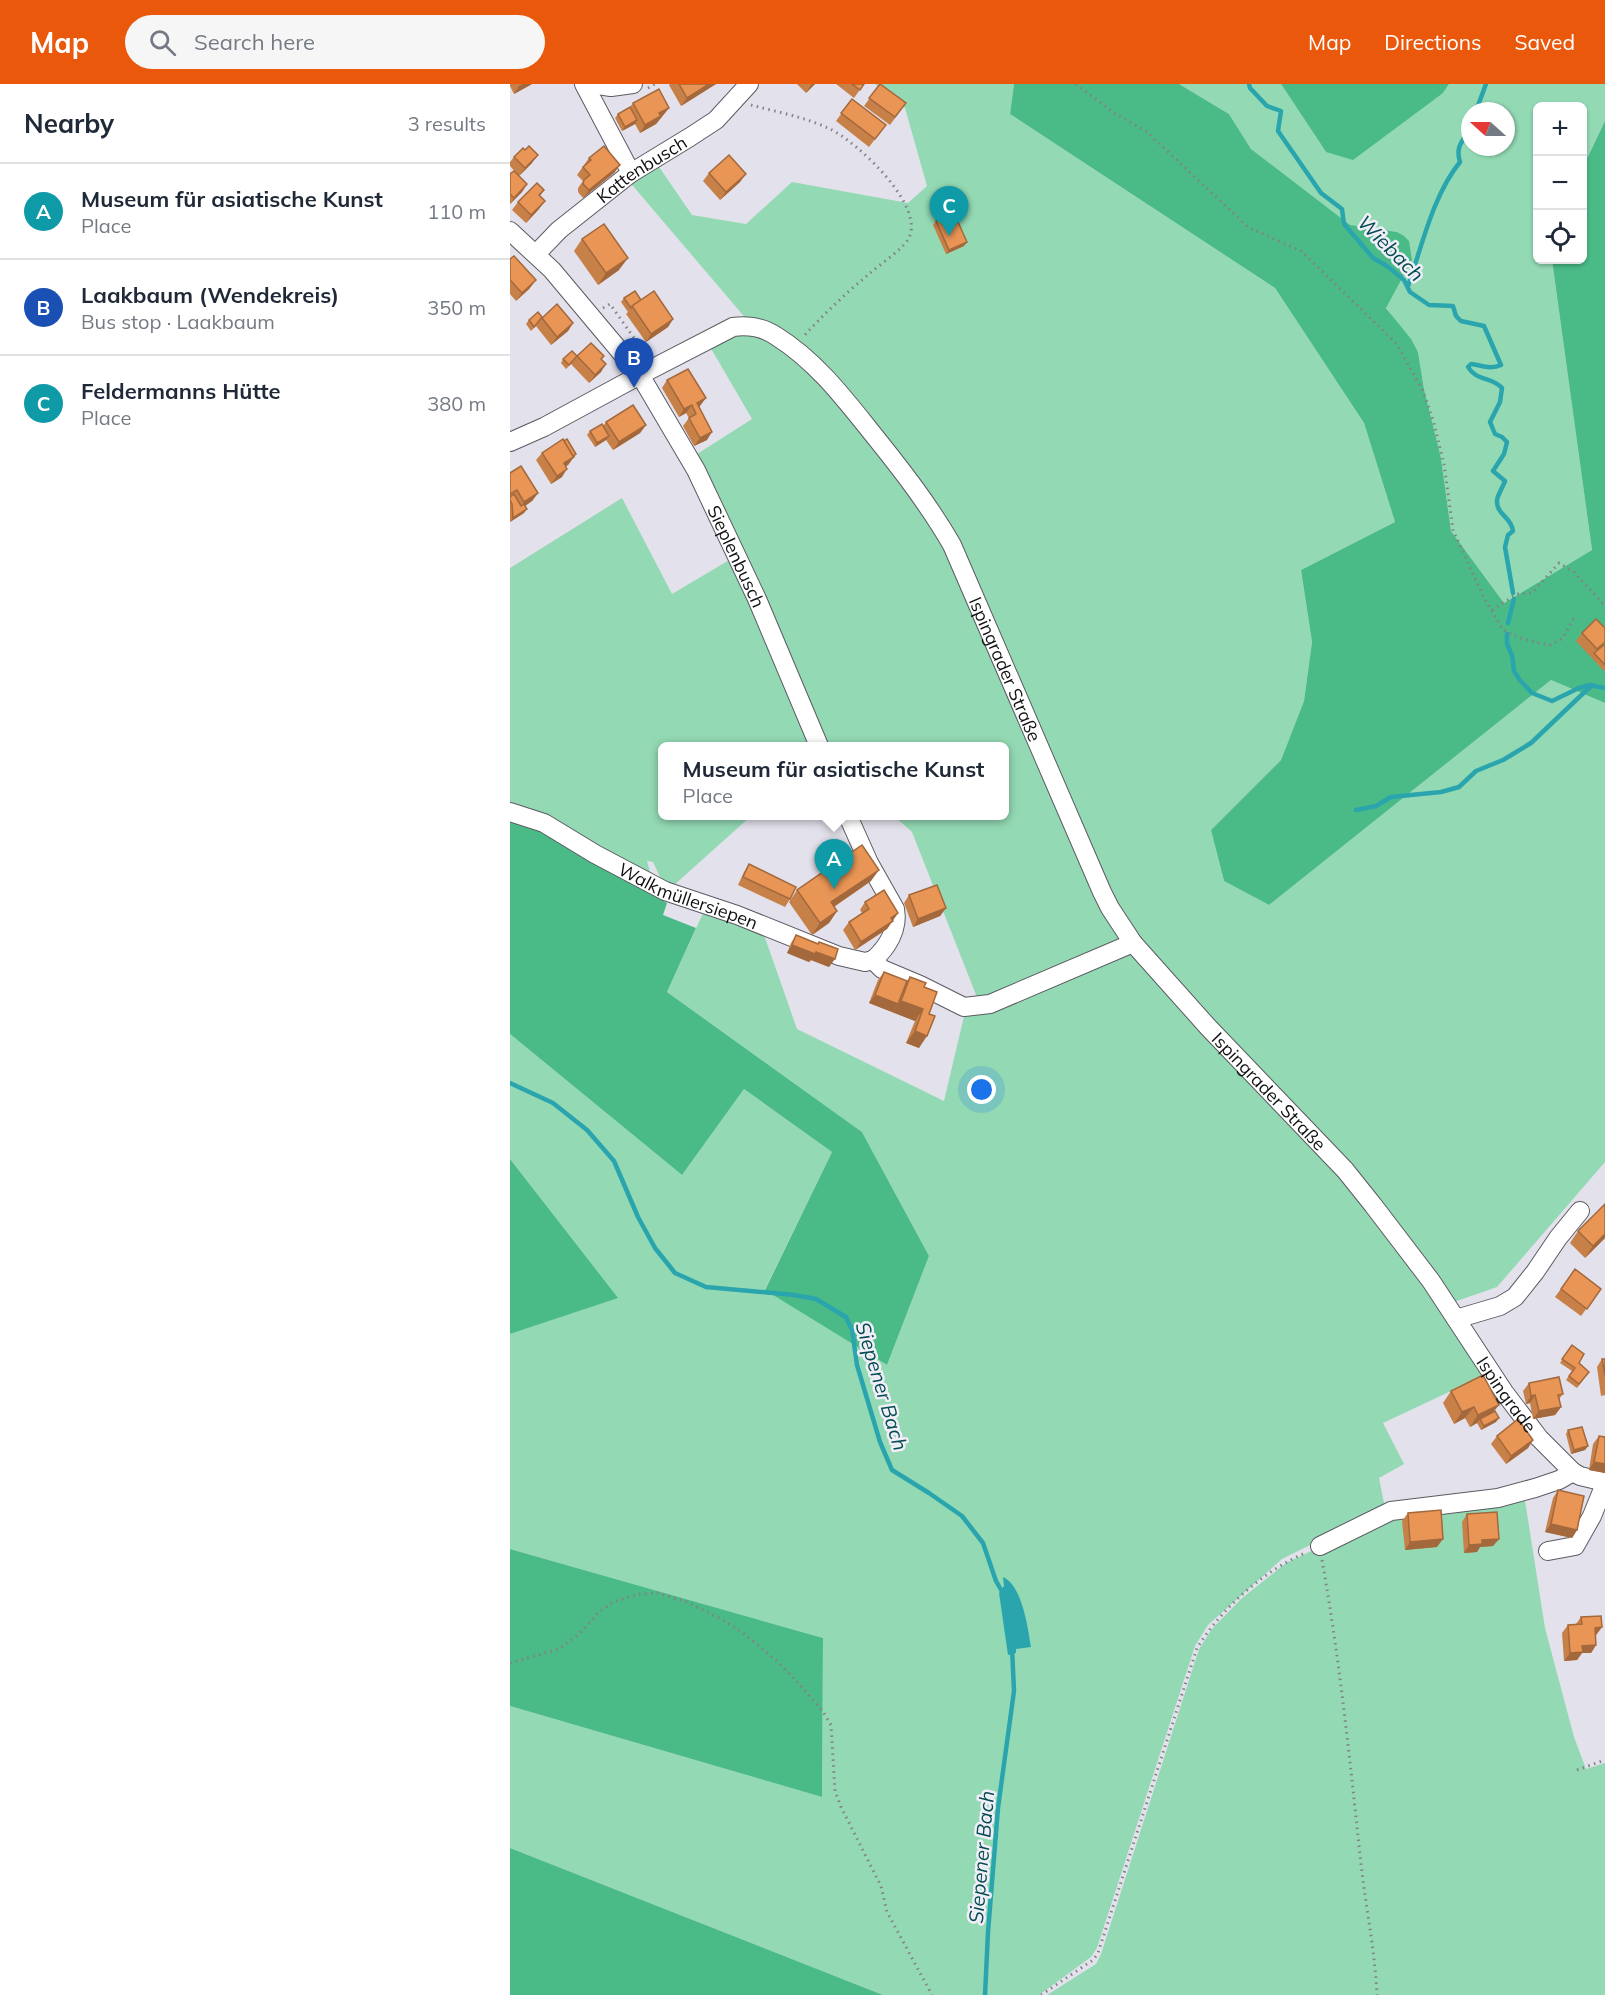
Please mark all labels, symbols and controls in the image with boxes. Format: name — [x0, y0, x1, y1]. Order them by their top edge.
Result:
search box — [125, 15, 545, 69]
text: Map — [30, 25, 89, 60]
icon: search — [146, 26, 179, 59]
text: Search here — [194, 28, 315, 56]
text: Map — [1308, 29, 1351, 55]
text: Directions — [1384, 29, 1481, 55]
text: Saved — [1514, 29, 1575, 55]
north arrow — [1461, 102, 1515, 156]
map controls — [1533, 102, 1587, 264]
button: + — [1533, 102, 1587, 156]
text: Nearby — [24, 107, 114, 140]
text: 3 results — [408, 111, 486, 136]
street label: Kattenbusch — [591, 130, 691, 208]
button: − — [1533, 156, 1587, 210]
text: Museum für asiatische Kunst — [81, 185, 383, 213]
pin: C — [930, 186, 968, 236]
text: A — [36, 199, 51, 224]
text: 110 m — [427, 199, 486, 224]
water label: Wiebach — [1353, 210, 1429, 286]
button: locate — [1533, 210, 1587, 264]
text: Place — [81, 213, 131, 238]
text: Laakbaum (Wendekreis) — [81, 281, 339, 309]
text: B — [37, 295, 50, 320]
text: 350 m — [427, 295, 486, 320]
text: Bus stop · Laakbaum — [81, 309, 275, 334]
pin: B — [614, 338, 654, 388]
text: Feldermanns Hütte — [81, 377, 280, 405]
text: C — [37, 391, 50, 416]
text: 380 m — [427, 391, 486, 416]
text: Place — [81, 405, 131, 430]
street label: Sieplenbusch — [703, 501, 771, 611]
street label: Ispingrader Straße — [964, 593, 1047, 745]
popup — [658, 742, 1009, 820]
text: Museum für asiatische Kunst — [683, 755, 984, 783]
text: Place — [683, 783, 733, 808]
pin: A — [814, 840, 854, 889]
street label: Walkmüllersiepen — [615, 857, 762, 934]
street label: Ispingrader Straße — [1207, 1027, 1331, 1155]
your location — [967, 1075, 996, 1104]
water label: Siepener Bach — [851, 1319, 913, 1453]
street label: Ispingrade — [1472, 1352, 1542, 1437]
water label: Siepener Bach — [963, 1790, 999, 1924]

